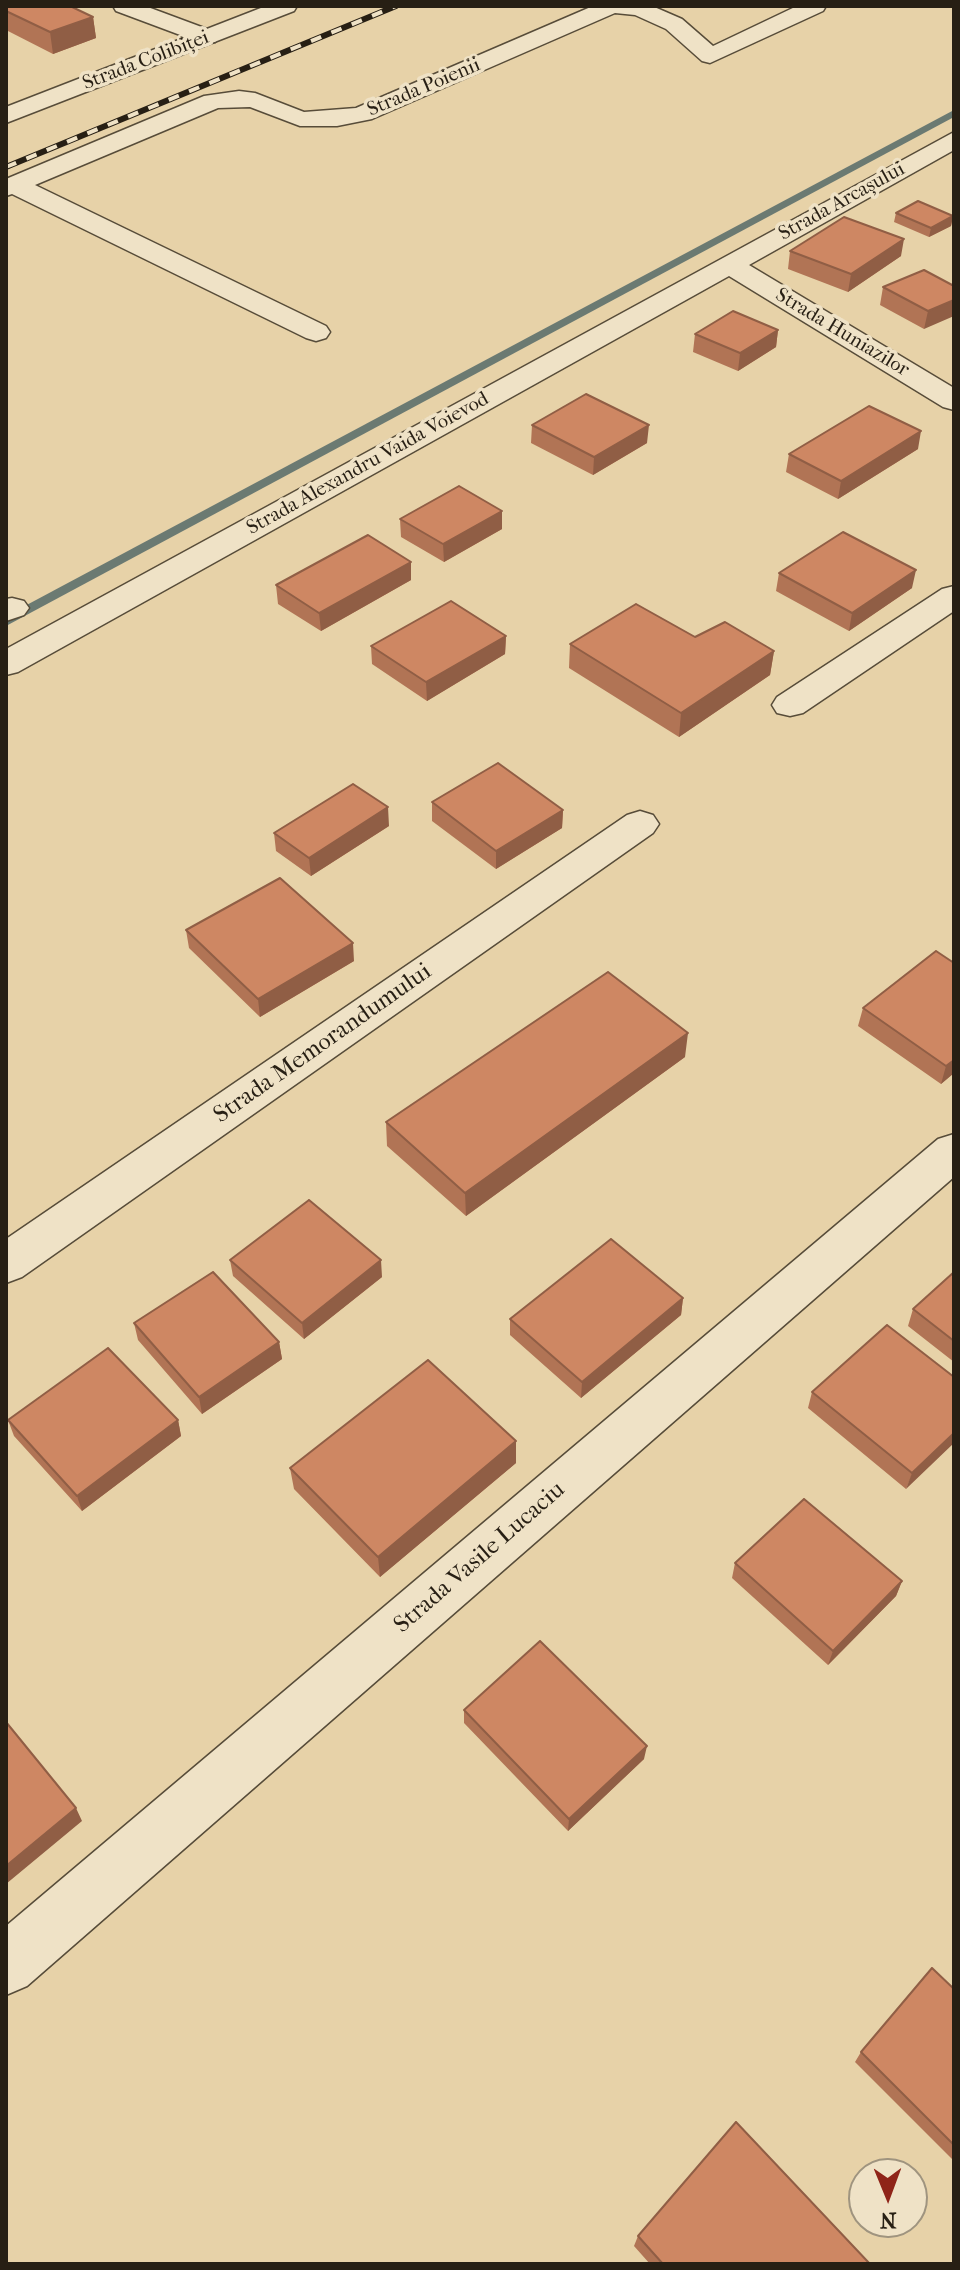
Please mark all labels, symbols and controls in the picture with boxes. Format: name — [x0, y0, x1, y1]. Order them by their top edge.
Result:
street label: Strada Colibiței — [79, 26, 213, 96]
street label: Strada Poienii — [364, 53, 484, 123]
street label: Strada Arcașului — [775, 157, 909, 247]
street label: Strada Huniazilor — [771, 284, 913, 382]
street label: Strada Alexandru Vaida Voievod — [243, 387, 493, 541]
street label: Strada Memorandumului — [209, 958, 437, 1130]
street label: Strada Vasile Lucaciu — [389, 1476, 571, 1640]
north arrow — [848, 2158, 928, 2238]
text: N — [880, 2207, 897, 2233]

